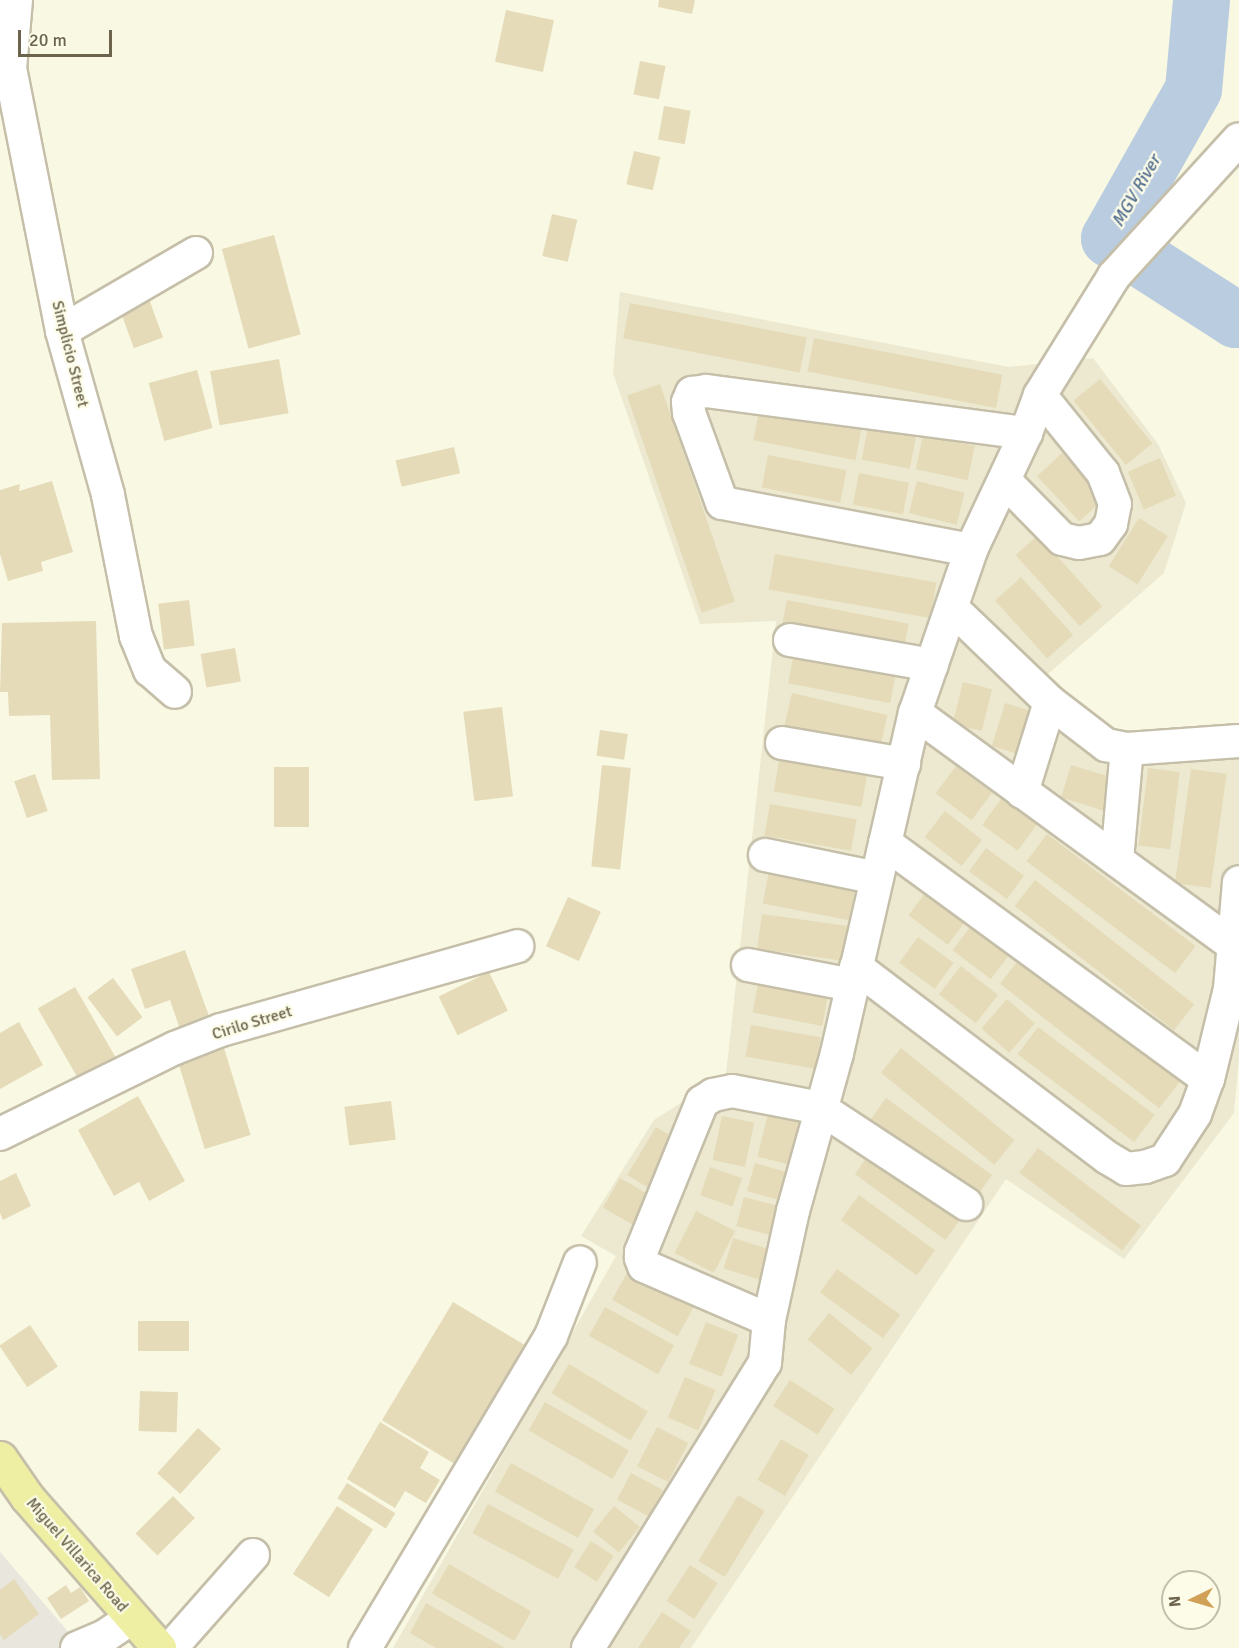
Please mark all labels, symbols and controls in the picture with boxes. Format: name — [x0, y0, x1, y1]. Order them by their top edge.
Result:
scale bar — [21, 18, 116, 56]
text: 20 m — [29, 29, 67, 51]
water label: MGV River — [1107, 151, 1165, 231]
street label: Simplicio Street — [48, 299, 92, 409]
street label: Cirilo Street — [210, 1002, 294, 1044]
street label: Miguel Villarica Road — [22, 1494, 132, 1616]
north arrow — [1161, 1570, 1221, 1630]
text: N — [1165, 1595, 1186, 1608]

